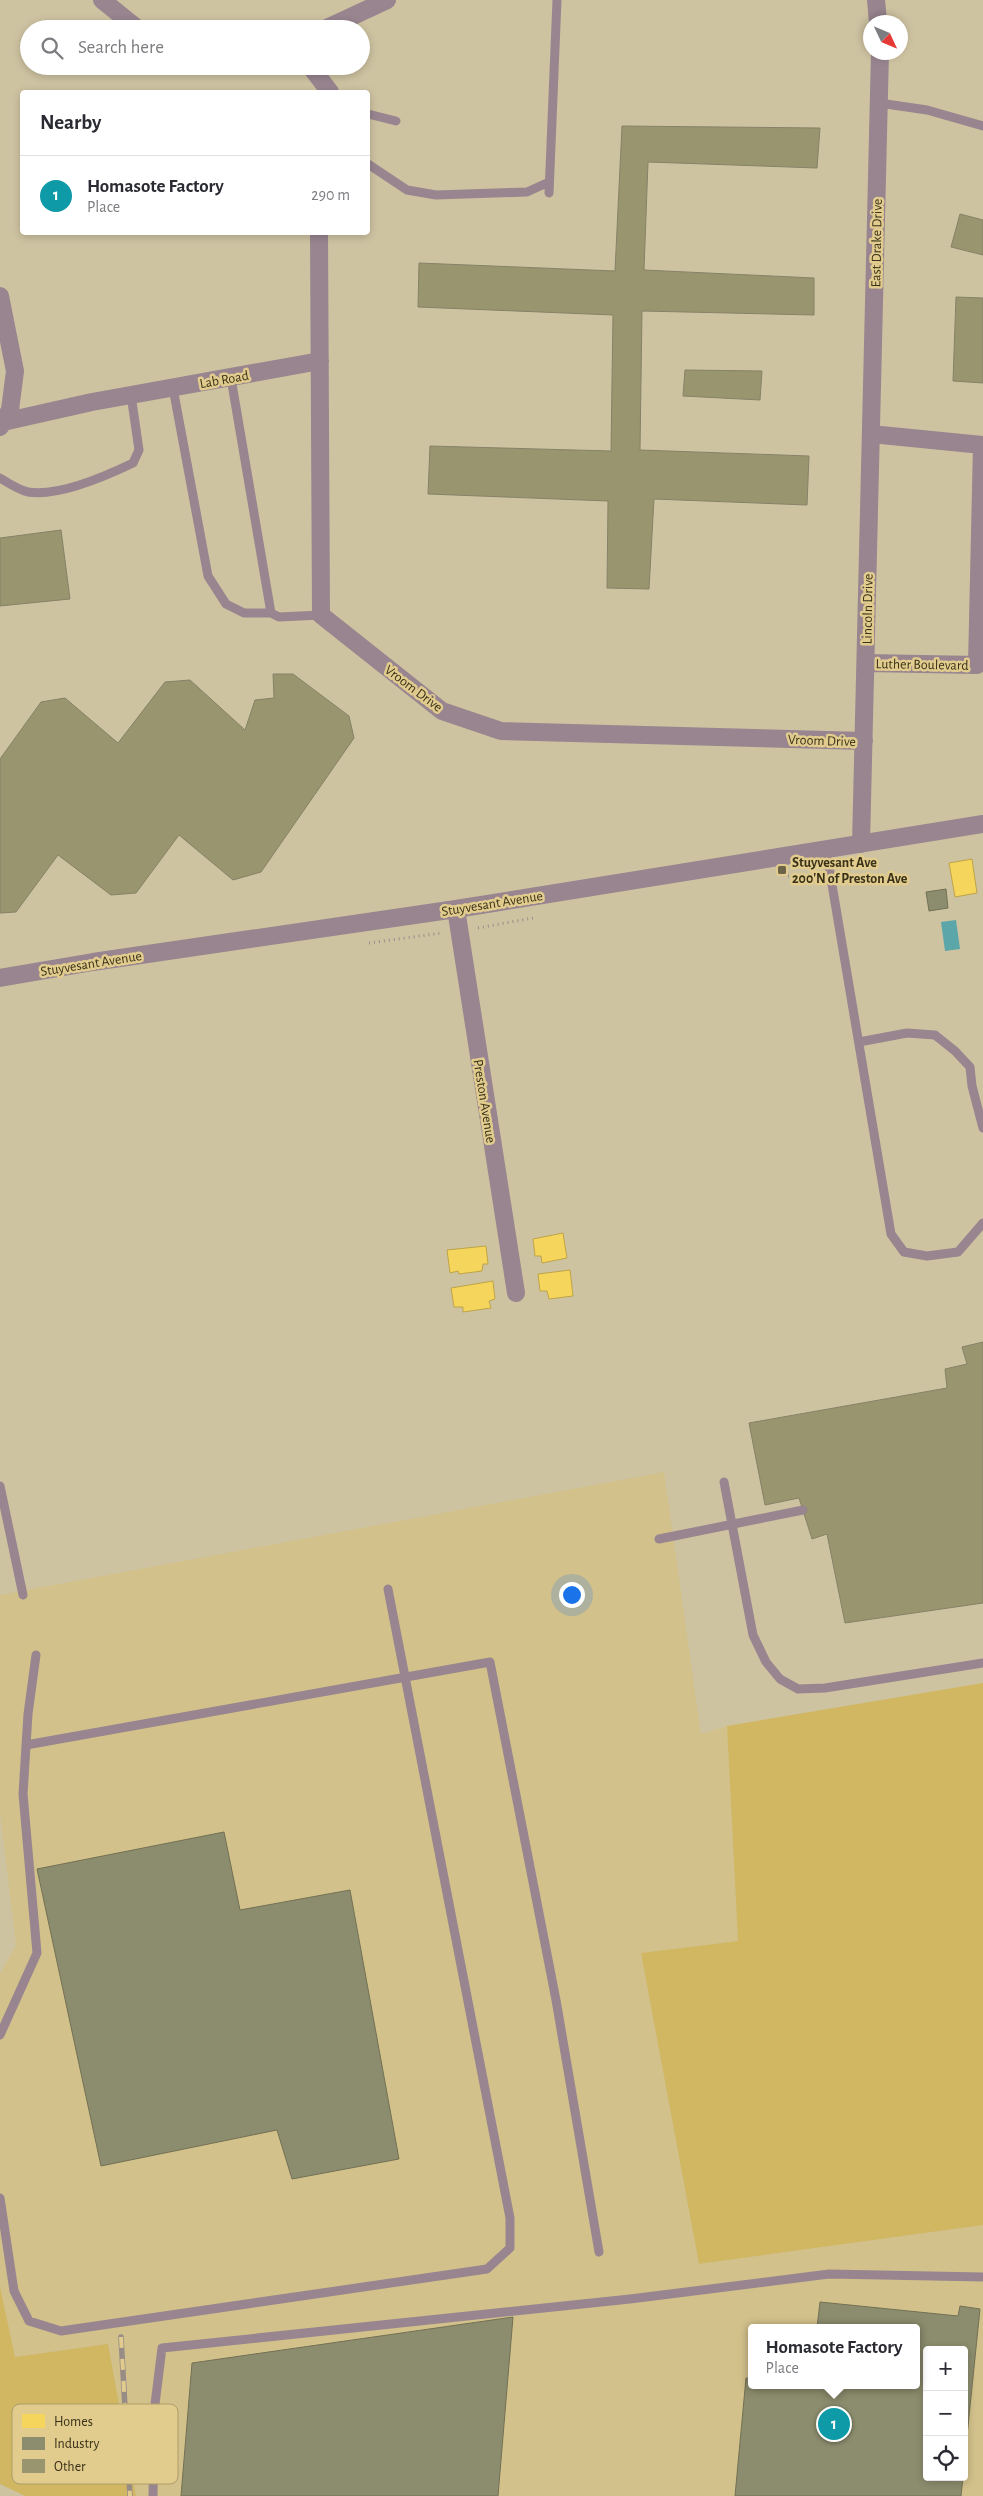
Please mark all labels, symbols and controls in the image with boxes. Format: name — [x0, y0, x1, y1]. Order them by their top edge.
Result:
north arrow — [863, 15, 908, 60]
search box — [20, 20, 370, 75]
icon: search — [38, 34, 66, 62]
text: Search here — [78, 38, 164, 57]
text: Nearby — [40, 112, 101, 133]
text: Homasote Factory — [87, 177, 224, 196]
text: 1 — [53, 187, 59, 203]
text: 290 m — [311, 187, 350, 203]
street label: East Drake Drive — [869, 198, 885, 288]
text: Place — [87, 199, 120, 215]
street label: Lab Road — [199, 369, 250, 391]
street label: Lincoln Drive — [860, 573, 876, 645]
street label: Luther Boulevard — [875, 657, 969, 673]
street label: Vroom Drive — [382, 663, 445, 715]
street label: Vroom Drive — [788, 733, 856, 749]
place label: Stuyvesant Ave 200'N of Preston Ave — [792, 856, 908, 886]
marker: Stuyvesant Ave 200'N of Preston Ave — [776, 864, 788, 876]
street label: Stuyvesant Avenue — [440, 889, 544, 919]
street label: Stuyvesant Avenue — [39, 949, 143, 979]
street label: Preston Avenue — [470, 1058, 498, 1144]
your location — [559, 1582, 585, 1608]
popup — [748, 2324, 920, 2389]
text: Homasote Factory — [766, 2338, 902, 2357]
map controls — [923, 2346, 968, 2481]
button: + — [923, 2346, 968, 2391]
text: Place — [766, 2360, 799, 2376]
button: − — [923, 2391, 968, 2436]
legend — [12, 2404, 178, 2484]
pin: 1 — [818, 2405, 850, 2443]
text: Homes — [54, 2415, 93, 2429]
button: locate — [923, 2436, 968, 2481]
text: Industry — [54, 2437, 100, 2451]
text: Other — [54, 2460, 86, 2474]

